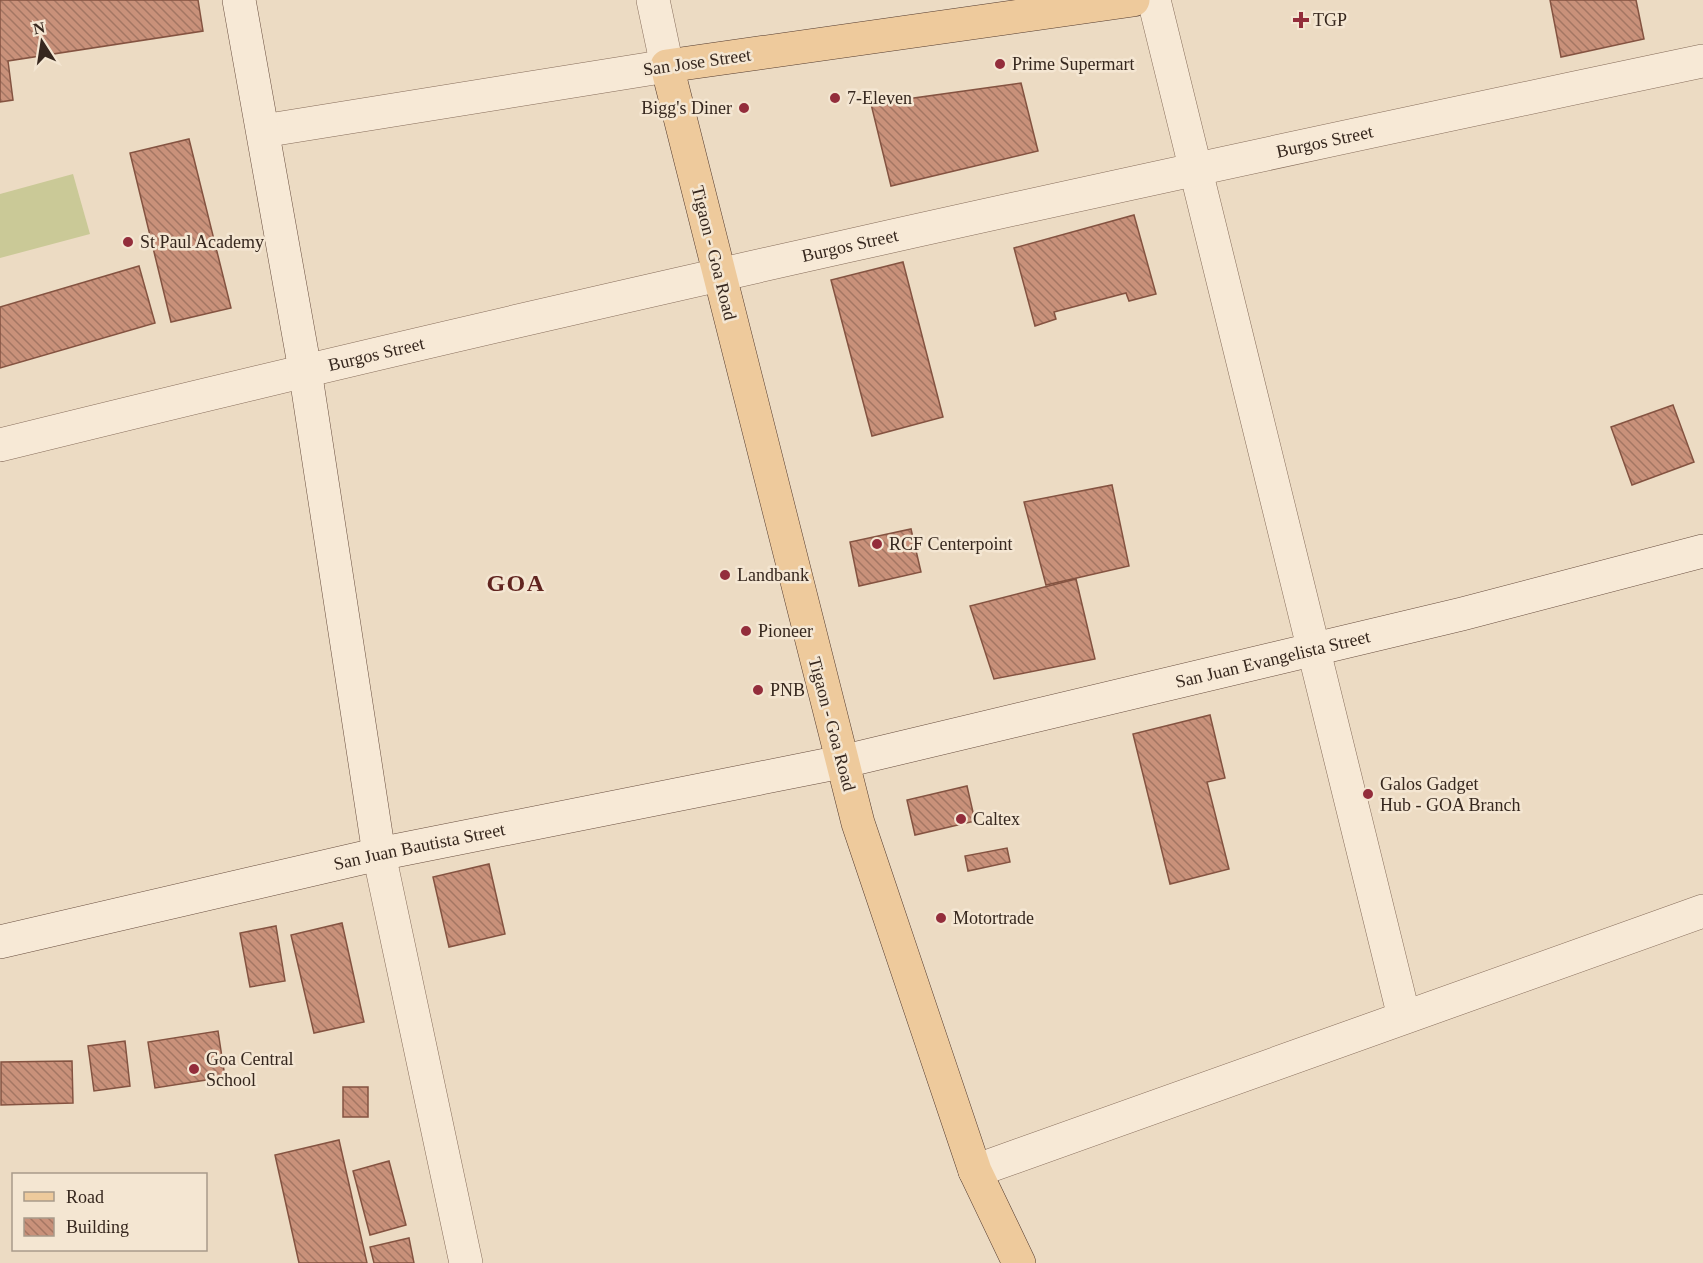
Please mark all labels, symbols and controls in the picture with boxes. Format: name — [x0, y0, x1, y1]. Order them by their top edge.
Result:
place label: TGP — [1313, 10, 1347, 30]
north arrow — [12, 12, 72, 72]
marker: TGP — [1294, 13, 1308, 27]
text: N — [32, 18, 47, 37]
street label: San Jose Street — [642, 45, 752, 79]
place label: Prime Supermart — [1012, 54, 1134, 74]
marker: Prime Supermart — [993, 57, 1007, 71]
place label: 7-Eleven — [847, 88, 912, 108]
marker: 7-Eleven — [828, 91, 842, 105]
place label: Bigg's Diner — [641, 98, 732, 118]
marker: Bigg's Diner — [737, 101, 751, 115]
street label: Burgos Street — [1274, 121, 1375, 162]
street label: Tigaon - Goa Road — [688, 184, 740, 322]
street label: Burgos Street — [800, 225, 900, 266]
place label: St Paul Academy — [140, 232, 264, 252]
marker: St Paul Academy — [121, 235, 135, 249]
street label: Burgos Street — [326, 333, 426, 375]
place label: RCF Centerpoint — [889, 534, 1013, 554]
marker: RCF Centerpoint — [870, 537, 884, 551]
place label: Landbank — [737, 565, 809, 585]
marker: Landbank — [718, 568, 732, 582]
district label: GOA — [486, 570, 546, 596]
place label: Pioneer — [758, 621, 813, 641]
marker: Pioneer — [739, 624, 753, 638]
street label: San Juan Evangelista Street — [1173, 626, 1372, 692]
street label: Tigaon - Goa Road — [805, 655, 859, 793]
place label: PNB — [770, 680, 805, 700]
marker: PNB — [751, 683, 765, 697]
place label: Galos Gadget Hub - GOA Branch — [1380, 774, 1520, 815]
marker: Galos Gadget Hub - GOA Branch — [1361, 787, 1375, 801]
place label: Caltex — [973, 809, 1020, 829]
marker: Caltex — [954, 812, 968, 826]
street label: San Juan Bautista Street — [332, 819, 507, 874]
place label: Motortrade — [953, 908, 1034, 928]
marker: Motortrade — [934, 911, 948, 925]
place label: Goa Central School — [206, 1049, 293, 1090]
marker: Goa Central School — [187, 1062, 201, 1076]
legend — [12, 1173, 207, 1251]
text: Road — [66, 1187, 104, 1207]
text: Building — [66, 1217, 129, 1237]

